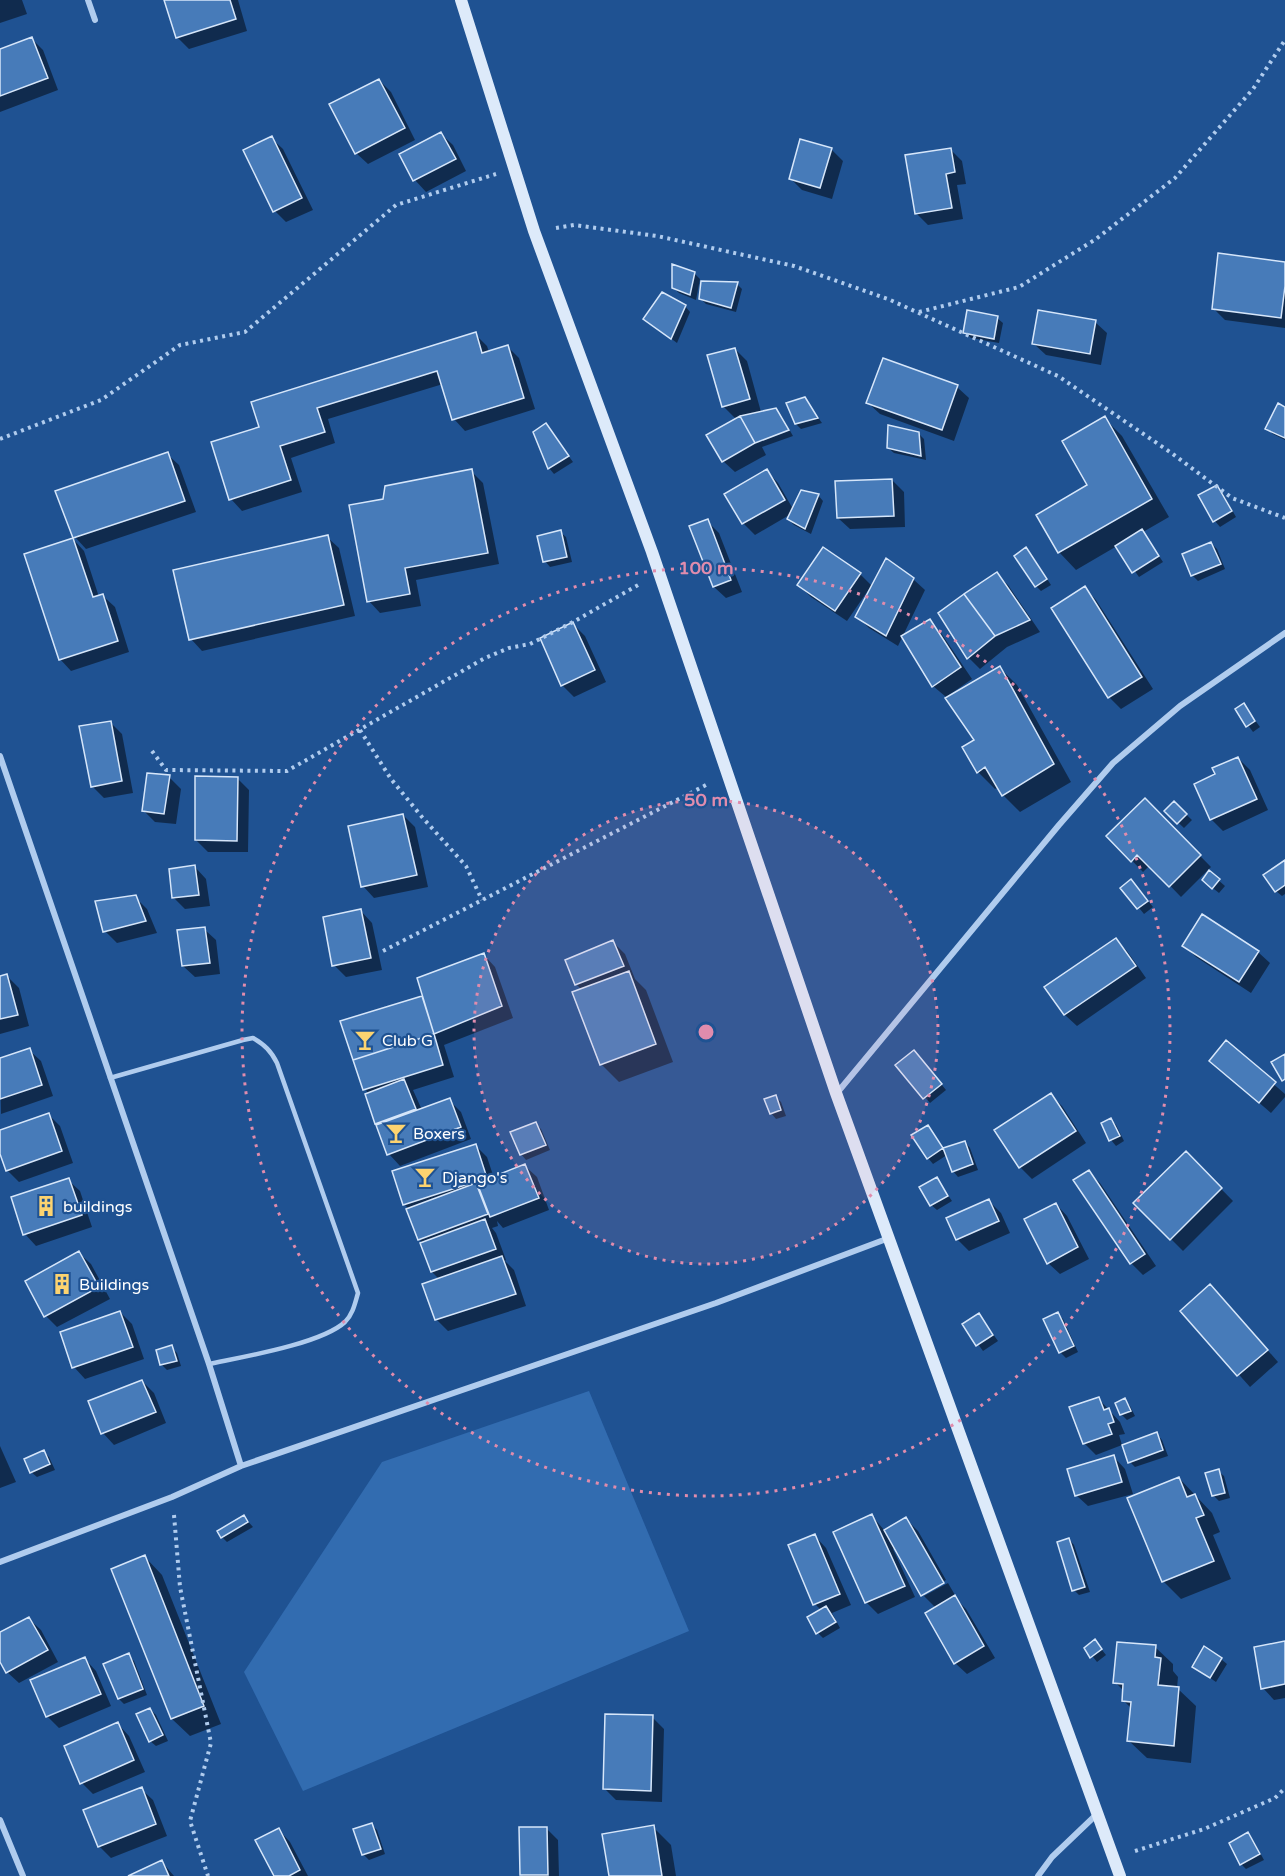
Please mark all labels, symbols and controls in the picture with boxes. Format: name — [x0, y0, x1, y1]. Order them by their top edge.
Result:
text: 100 m — [678, 557, 734, 579]
text: 50 m — [684, 789, 728, 811]
centre of rings — [696, 1022, 716, 1042]
bar icon: Club G — [353, 1028, 377, 1052]
place label: Club G — [382, 1031, 433, 1051]
bar icon: Boxers — [384, 1121, 408, 1145]
place label: Boxers — [413, 1124, 465, 1144]
bar icon: Django's — [413, 1165, 437, 1189]
place label: Django's — [442, 1168, 508, 1188]
building icon: buildings — [34, 1194, 58, 1218]
place label: buildings — [63, 1197, 132, 1217]
building icon: Buildings — [50, 1272, 74, 1296]
place label: Buildings — [79, 1275, 149, 1295]

